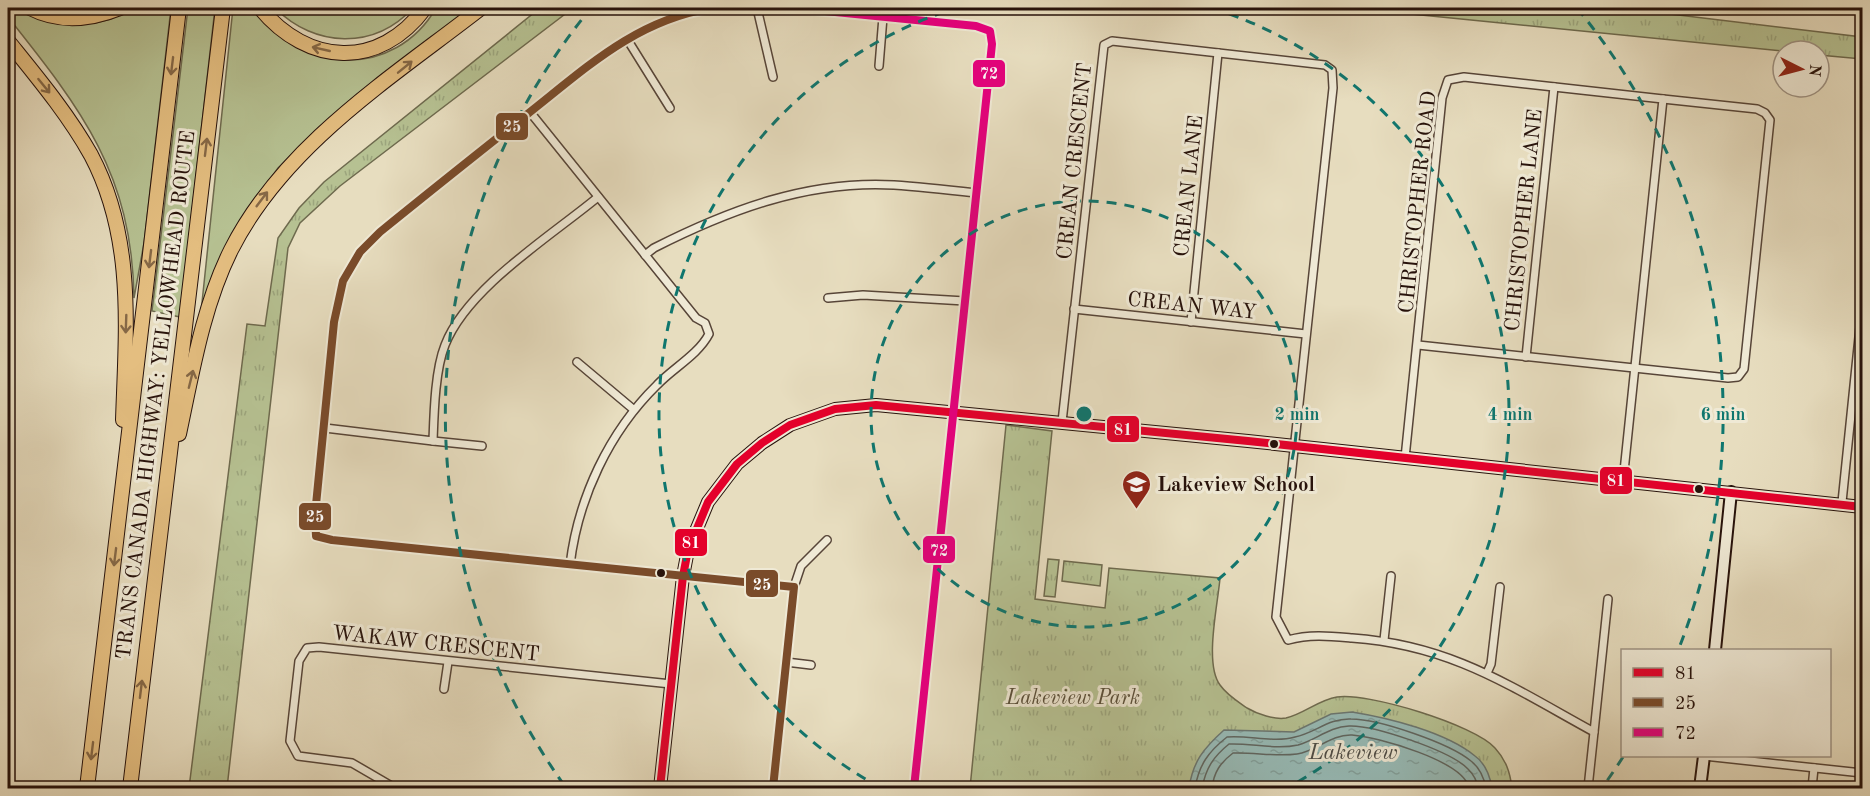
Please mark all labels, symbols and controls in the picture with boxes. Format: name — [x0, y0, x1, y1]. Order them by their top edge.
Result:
north arrow — [1771, 39, 1831, 99]
one-way arrow — [312, 43, 331, 54]
one-way arrow — [167, 55, 178, 75]
line badge: 72 — [972, 59, 1006, 88]
one-way arrow — [397, 60, 412, 74]
street label: CREAN CRESCENT — [1055, 62, 1096, 261]
text: N — [1805, 63, 1823, 78]
text: 72 — [980, 67, 998, 83]
one-way arrow — [38, 78, 51, 94]
street label: CHRISTOPHER ROAD — [1396, 90, 1441, 315]
street label: CHRISTOPHER LANE — [1502, 108, 1547, 332]
line badge: 25 — [495, 112, 529, 141]
street label: CREAN LANE — [1172, 114, 1207, 258]
text: 25 — [503, 120, 521, 136]
street label: TRANS CANADA HIGHWAY: YELLOWHEAD ROUTE — [114, 129, 199, 661]
one-way arrow — [201, 138, 212, 158]
one-way arrow — [256, 191, 269, 207]
one-way arrow — [144, 249, 155, 269]
street label: CREAN WAY — [1126, 289, 1258, 324]
one-way arrow — [121, 314, 132, 334]
one-way arrow — [186, 370, 198, 389]
centre of rings — [1074, 404, 1094, 424]
text: 2 min — [1274, 406, 1320, 424]
text: 4 min — [1487, 406, 1533, 424]
text: 6 min — [1700, 406, 1746, 424]
line badge: 81 — [1106, 415, 1140, 443]
text: 81 — [1114, 423, 1132, 439]
unlabelled marker — [1268, 438, 1280, 450]
line badge: 81 — [1599, 466, 1633, 495]
school or university icon: Lakeview School — [1120, 468, 1152, 510]
text: 81 — [1607, 474, 1625, 490]
place label: Lakeview School — [1157, 475, 1315, 496]
unlabelled marker — [1693, 483, 1705, 495]
line badge: 25 — [298, 502, 332, 531]
text: 25 — [306, 510, 324, 526]
line badge: 81 — [674, 528, 708, 557]
line badge: 72 — [922, 535, 956, 564]
text: 81 — [682, 536, 700, 552]
text: 72 — [930, 544, 948, 560]
one-way arrow — [109, 547, 120, 567]
unlabelled marker — [655, 567, 667, 579]
line badge: 25 — [745, 569, 779, 598]
text: 25 — [753, 578, 771, 594]
street label: WAKAW CRESCENT — [331, 623, 541, 666]
legend — [1621, 649, 1831, 757]
text: 81 — [1675, 665, 1696, 683]
one-way arrow — [136, 679, 147, 699]
park label: Lakeview Park — [1005, 688, 1140, 709]
text: 25 — [1675, 695, 1696, 713]
text: 72 — [1675, 725, 1696, 743]
one-way arrow — [86, 740, 97, 760]
water label: Lakeview — [1307, 742, 1398, 764]

